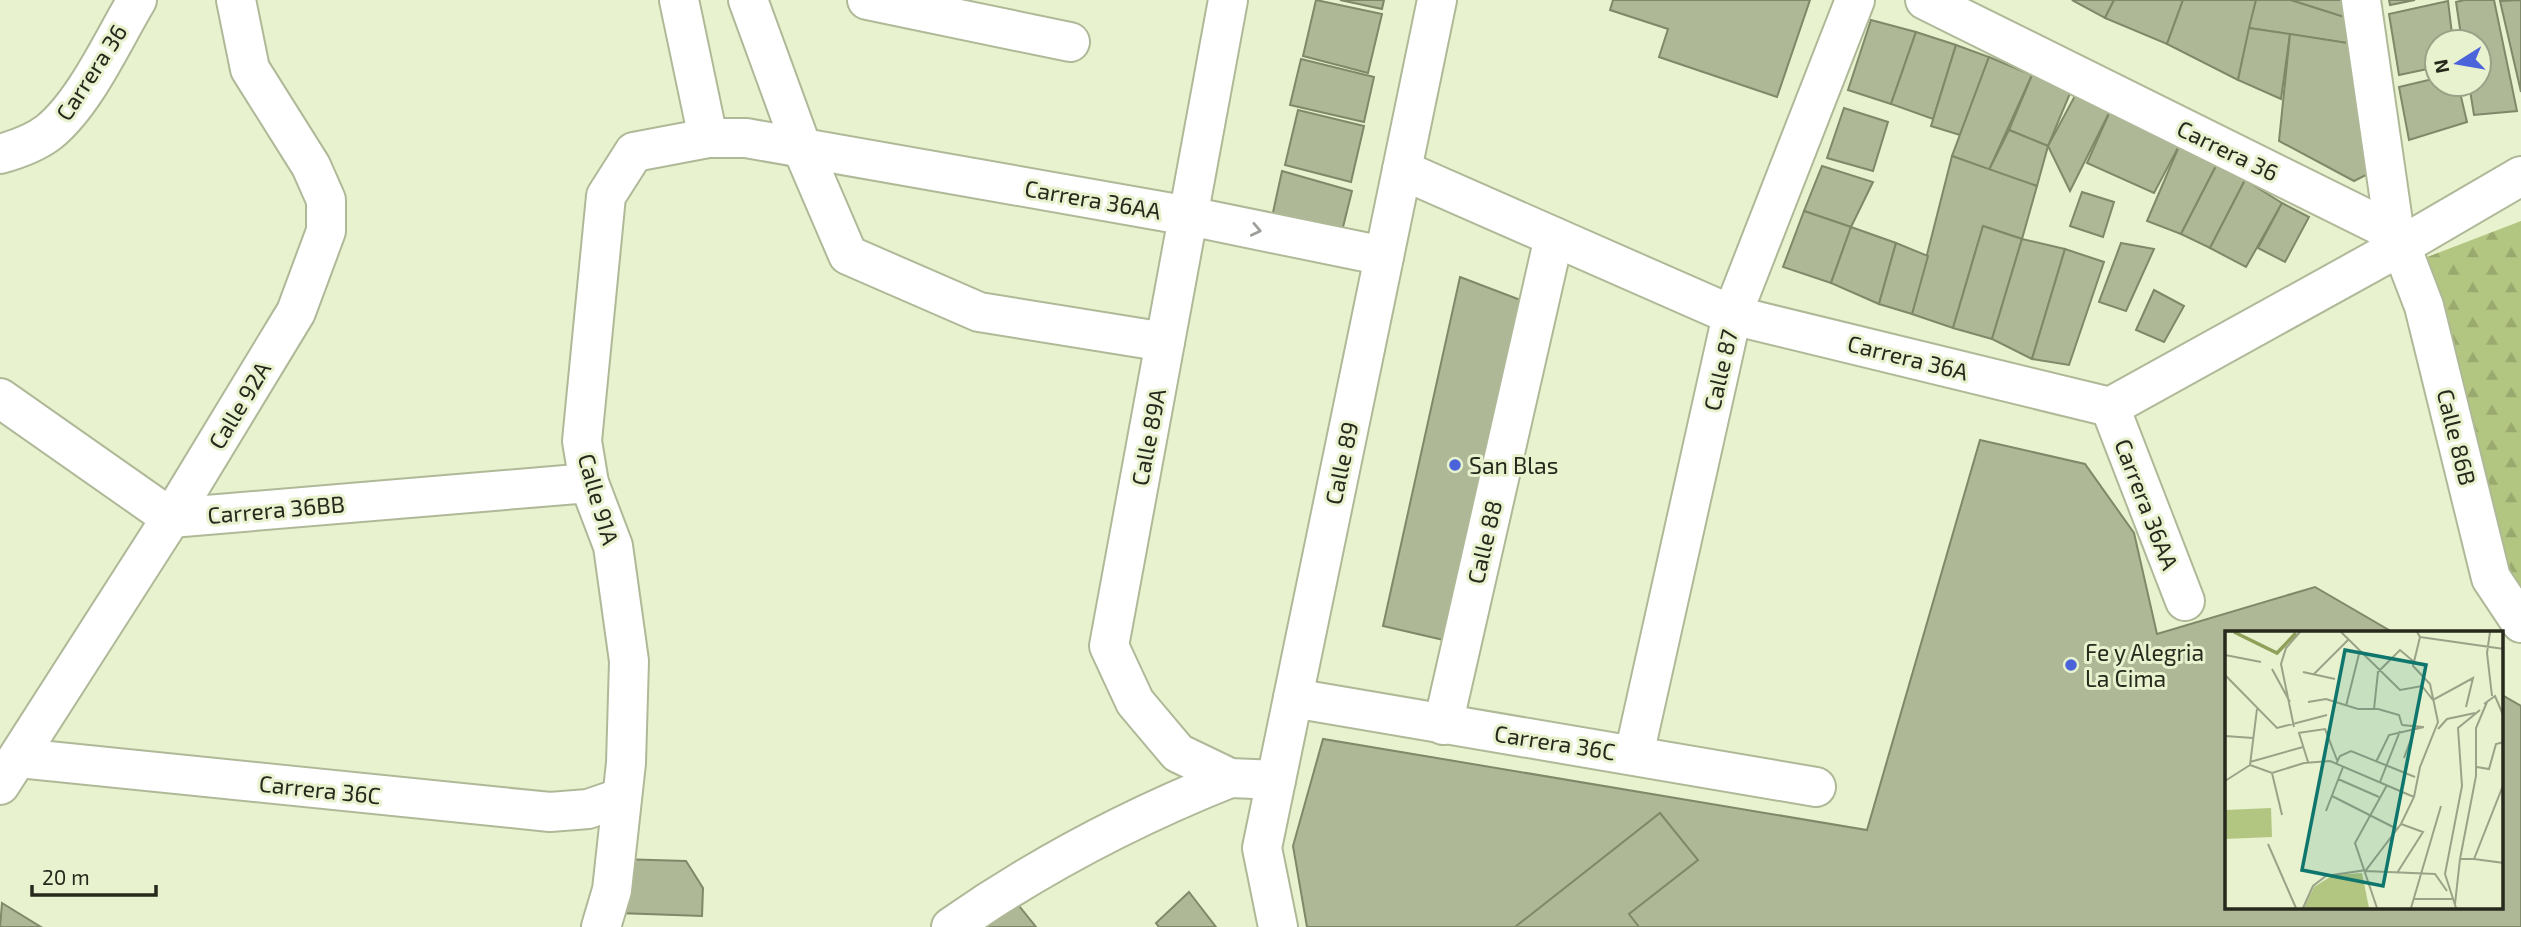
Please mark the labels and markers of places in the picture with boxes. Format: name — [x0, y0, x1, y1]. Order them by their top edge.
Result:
place label: San Blas — [1469, 451, 1558, 479]
marker: San Blas — [1447, 457, 1463, 473]
place label: Fe y Alegria La Cima — [2085, 638, 2204, 692]
marker: Fe y Alegria La Cima — [2063, 657, 2079, 673]

